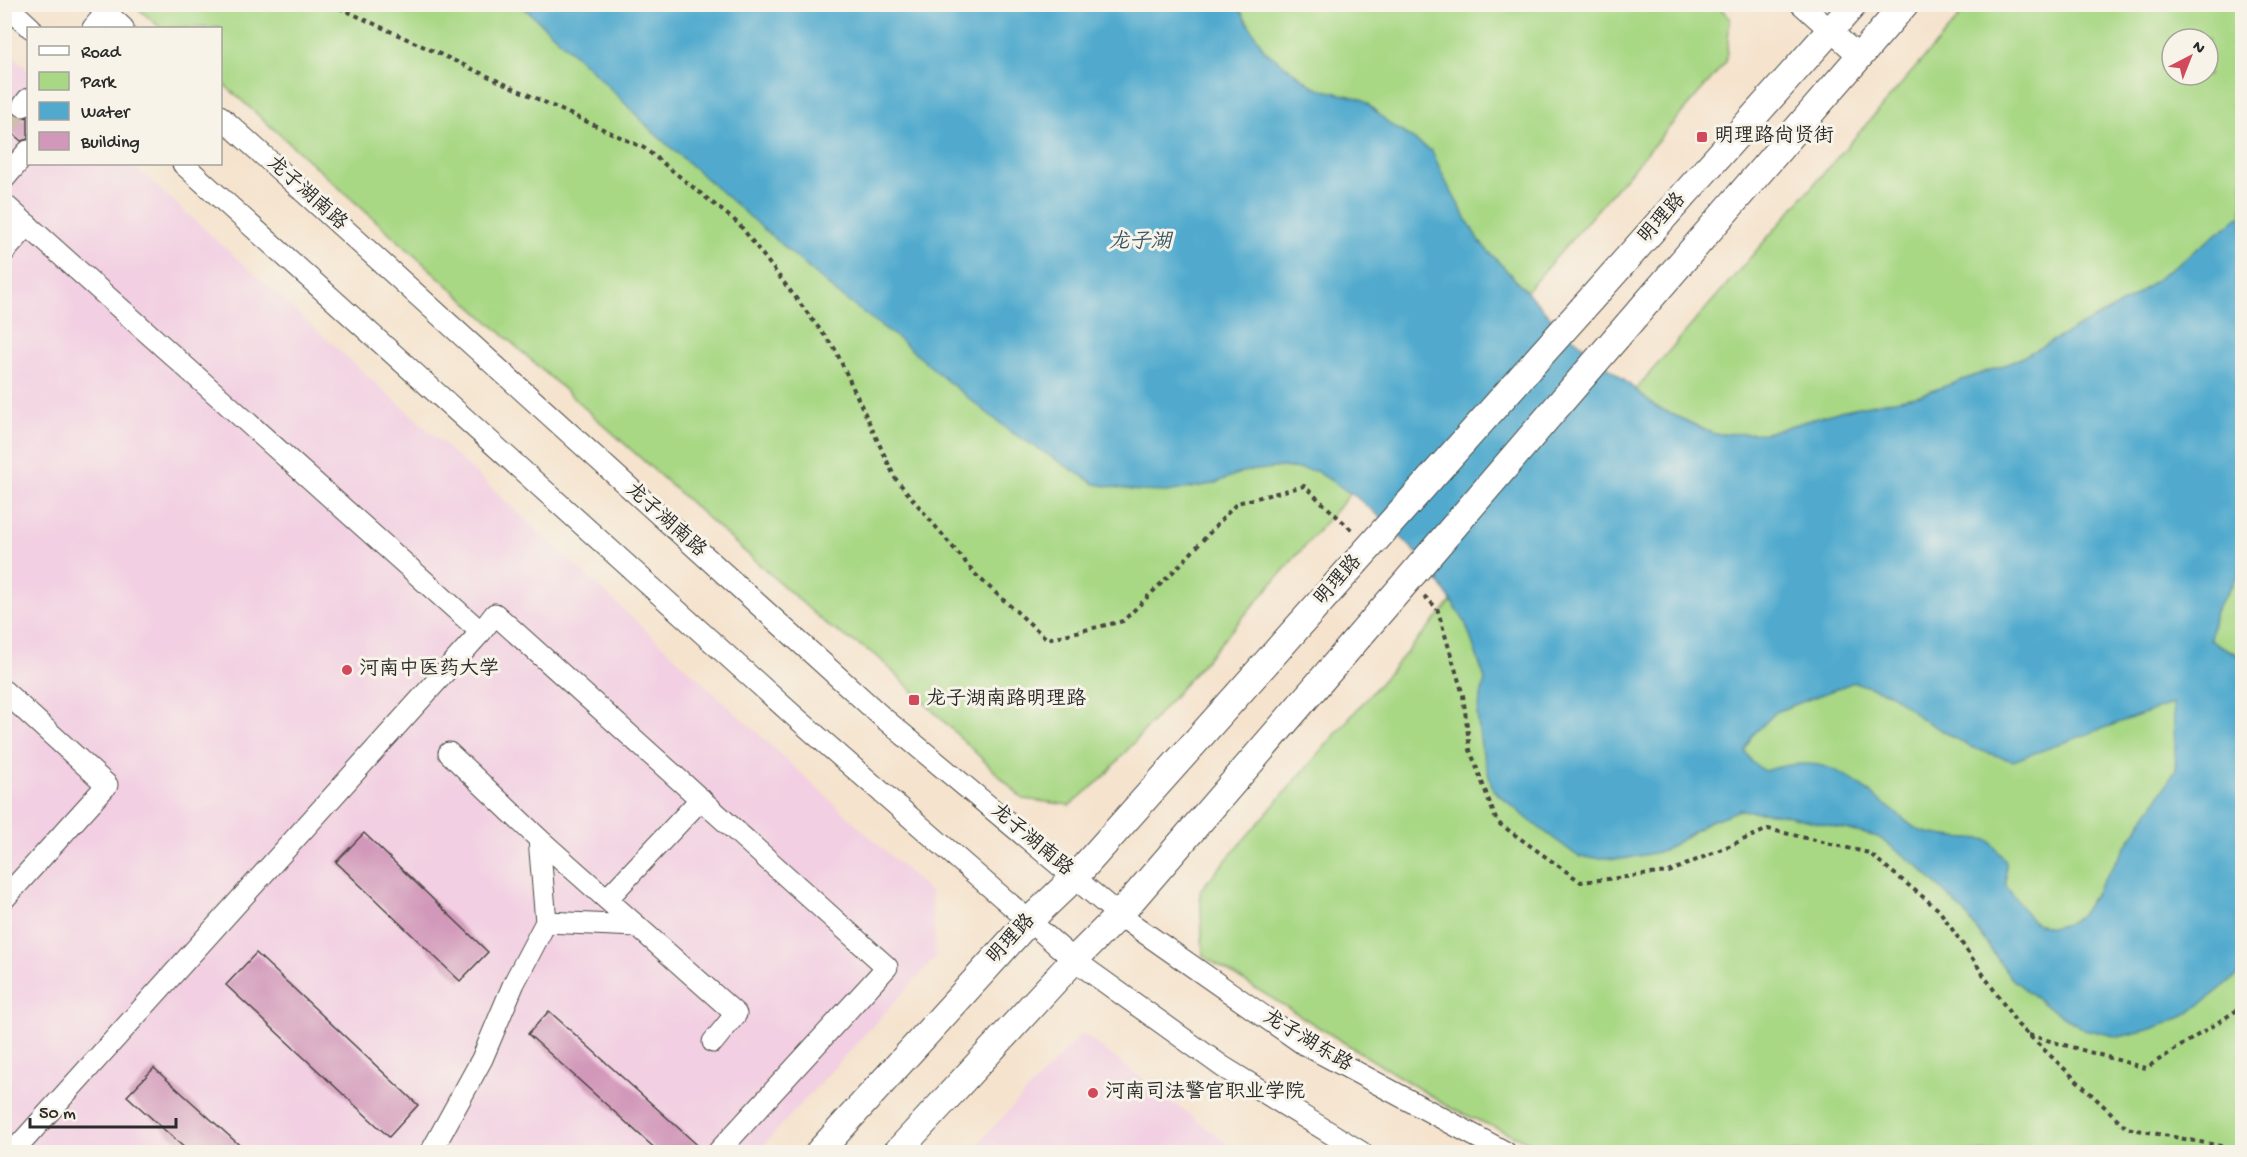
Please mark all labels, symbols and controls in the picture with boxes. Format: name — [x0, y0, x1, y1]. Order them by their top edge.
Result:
legend — [27, 27, 222, 165]
north arrow — [2160, 27, 2220, 87]
text: N — [2187, 38, 2208, 59]
text: Road — [81, 43, 122, 64]
text: Park — [80, 73, 117, 94]
text: Water — [81, 103, 131, 124]
place label: 明理路尚贤街 — [1714, 124, 1834, 149]
marker: 明理路尚贤街 — [1695, 130, 1709, 144]
text: Building — [80, 133, 140, 154]
street label: 龙子湖南路 — [261, 151, 353, 237]
street label: 明理路 — [1633, 187, 1692, 249]
water label: 龙子湖 — [1109, 229, 1173, 256]
street label: 龙子湖南路 — [620, 478, 712, 564]
street label: 明理路 — [1309, 549, 1368, 611]
place label: 河南中医药大学 — [359, 657, 499, 682]
marker: 河南中医药大学 — [340, 663, 354, 677]
place label: 龙子湖南路明理路 — [926, 687, 1087, 712]
marker: 龙子湖南路明理路 — [907, 693, 921, 707]
street label: 龙子湖南路 — [985, 799, 1079, 883]
street label: 明理路 — [982, 908, 1042, 970]
street label: 龙子湖东路 — [1258, 1005, 1358, 1078]
place label: 河南司法警官职业学院 — [1105, 1080, 1305, 1105]
marker: 河南司法警官职业学院 — [1086, 1086, 1100, 1100]
scale bar — [30, 1091, 176, 1129]
text: 50 m — [39, 1104, 76, 1125]

